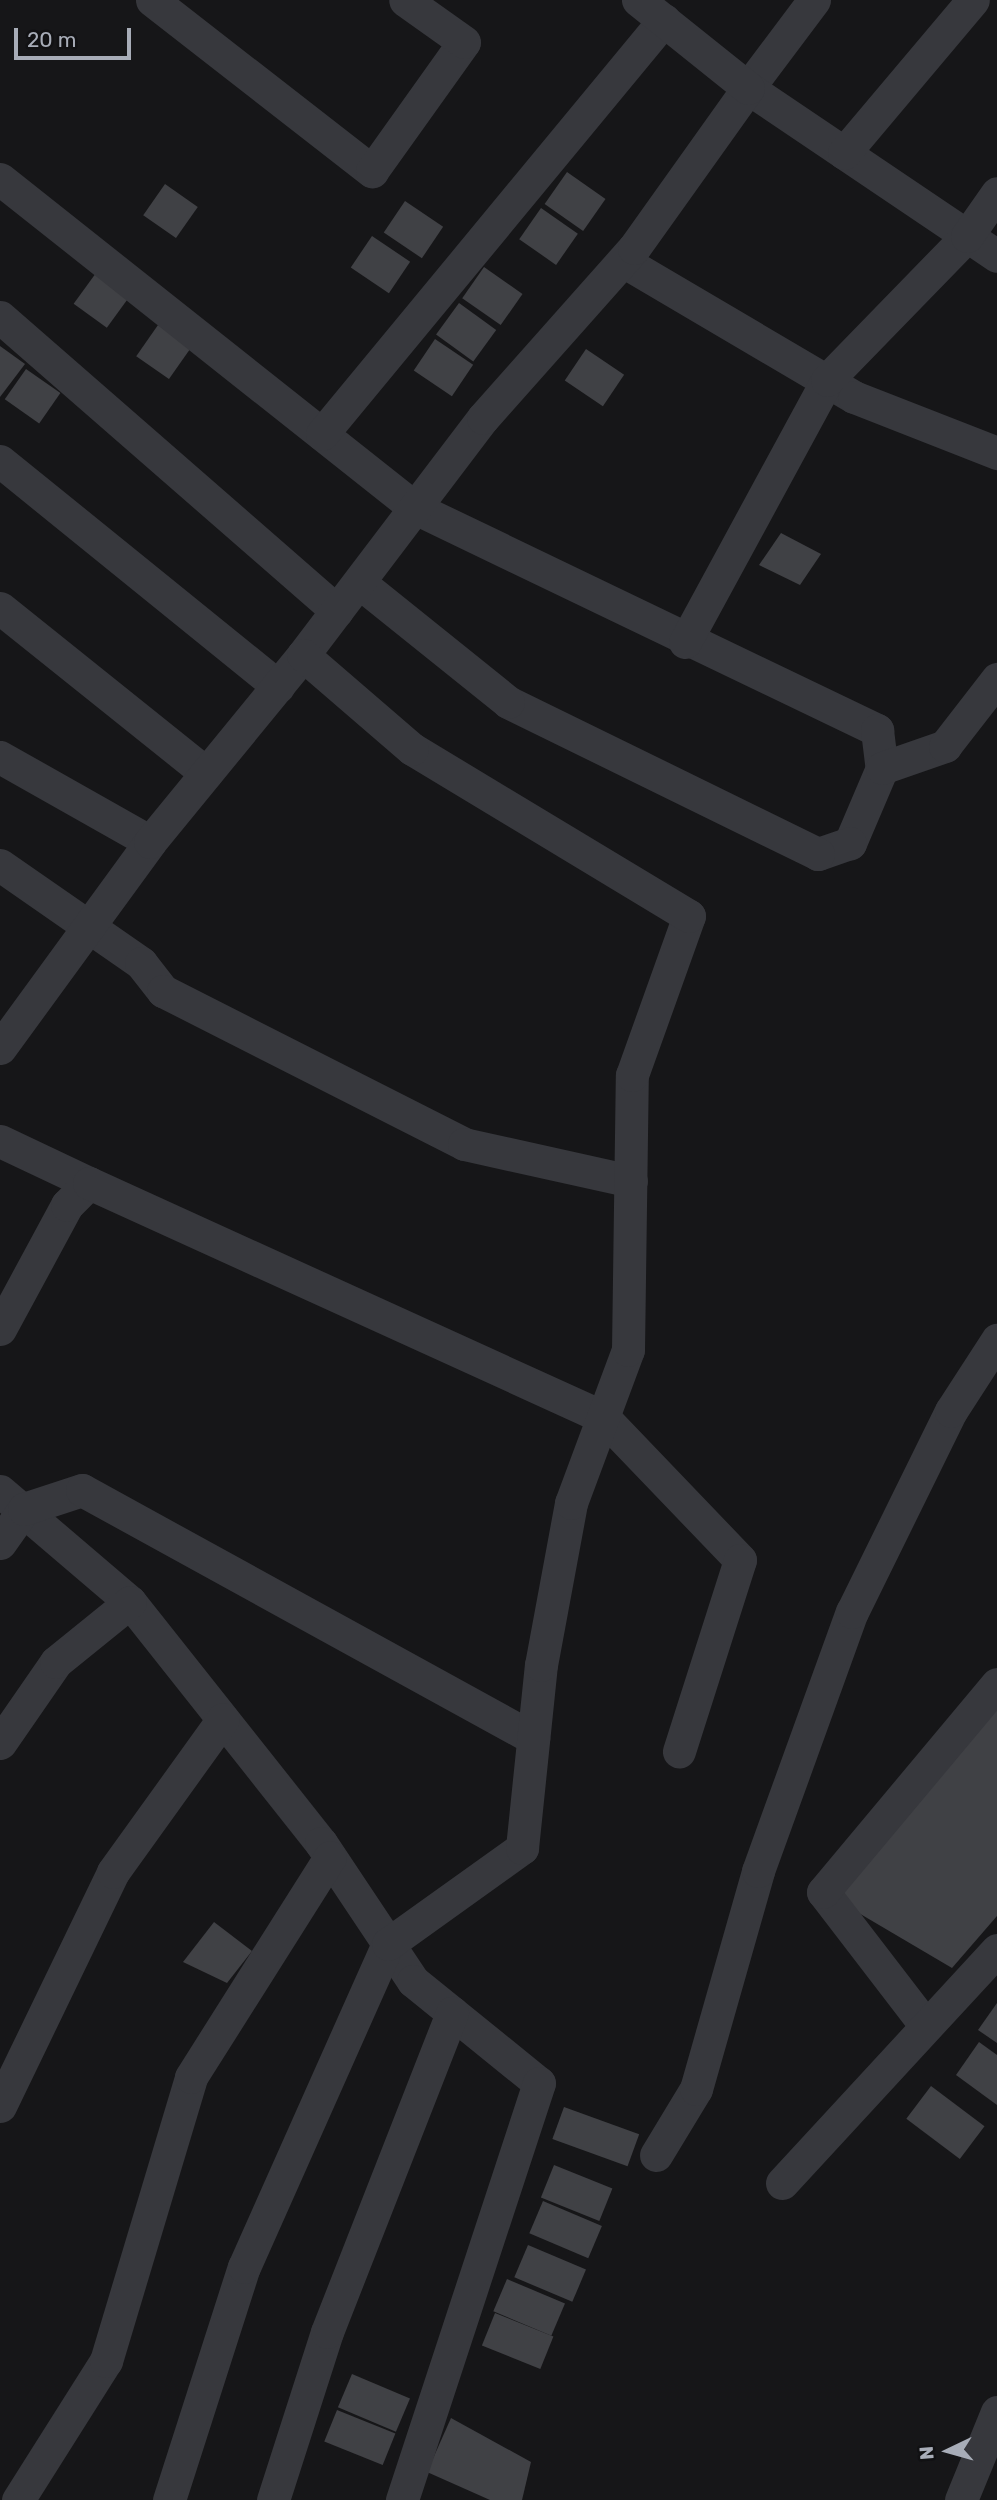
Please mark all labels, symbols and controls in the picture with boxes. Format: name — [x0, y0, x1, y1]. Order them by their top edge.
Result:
scale bar — [18, 14, 135, 58]
text: 20 m — [27, 27, 76, 52]
north arrow — [913, 2416, 983, 2486]
text: N — [915, 2445, 939, 2461]

